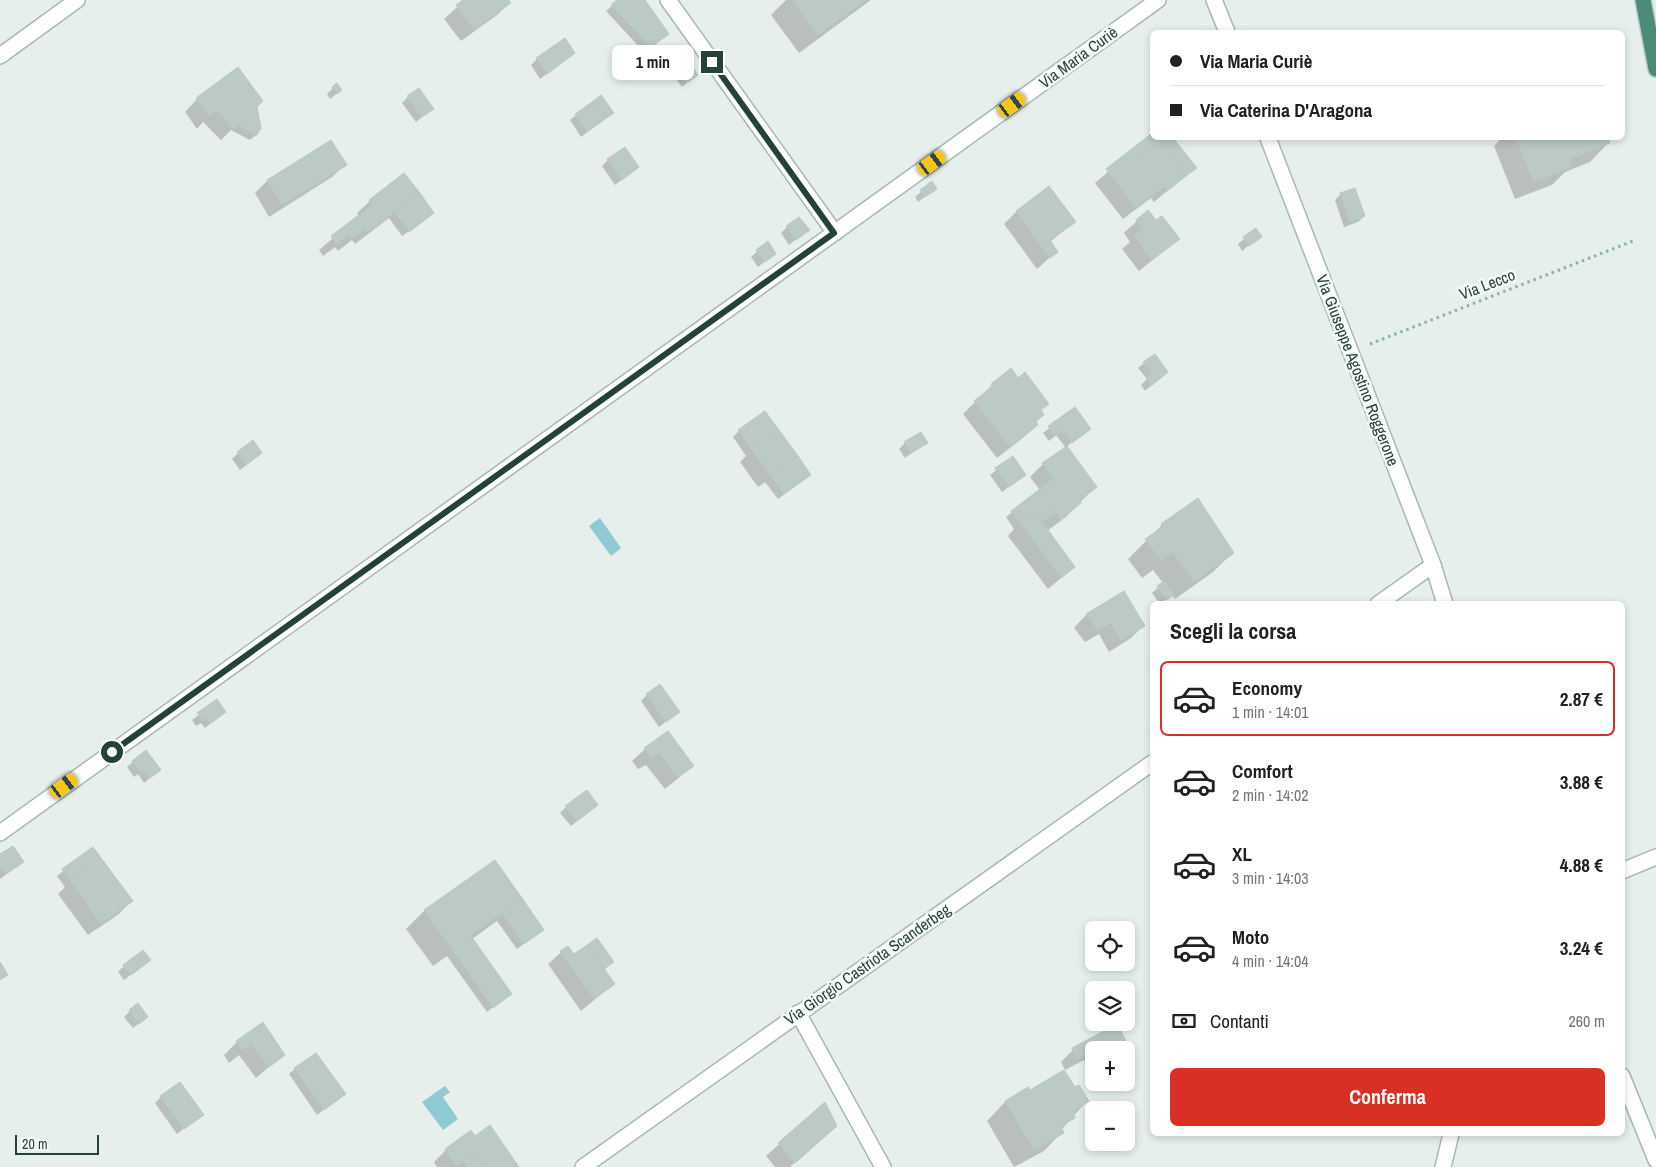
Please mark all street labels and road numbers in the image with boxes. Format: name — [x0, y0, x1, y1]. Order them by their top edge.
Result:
street label: Via Maria Curiè — [1034, 21, 1122, 93]
street label: Via Lecco — [1456, 263, 1518, 305]
street label: Via Giuseppe Agostino Roggerone — [1311, 271, 1405, 469]
street label: Via Giorgio Castriota Scanderbeg — [780, 898, 955, 1030]

